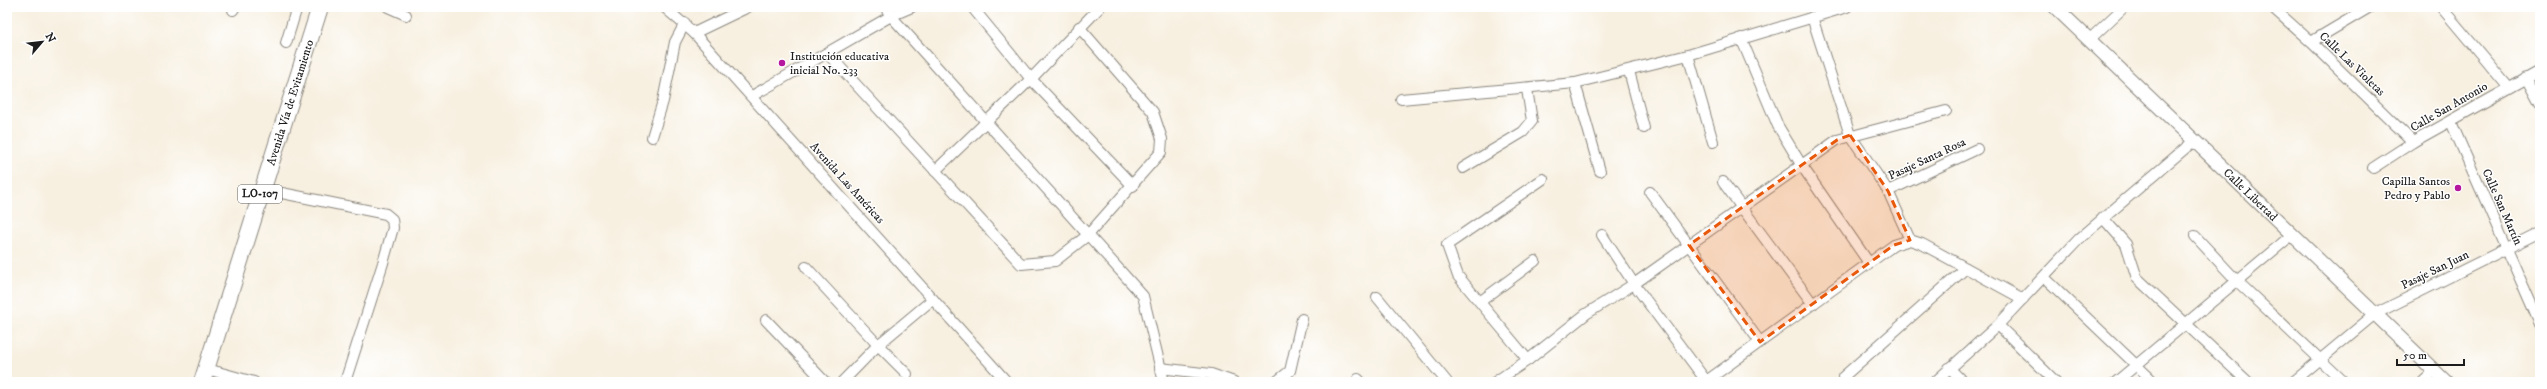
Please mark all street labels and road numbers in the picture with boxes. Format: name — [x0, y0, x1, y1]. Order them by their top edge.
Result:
street label: Calle Las Violetas — [2316, 29, 2388, 99]
street label: Avenida Vía de Evitamiento — [263, 38, 317, 167]
street label: Calle San Antonio — [2408, 79, 2490, 135]
street label: Pasaje Santa Rosa — [1886, 134, 1969, 183]
street label: Avenida Las Américas — [807, 139, 887, 227]
street label: Calle Libertad — [2220, 165, 2281, 224]
street label: Calle San Martín — [2479, 167, 2526, 248]
road number: LO-107 — [238, 185, 282, 203]
street label: Pasaje San Juan — [2399, 247, 2472, 293]

